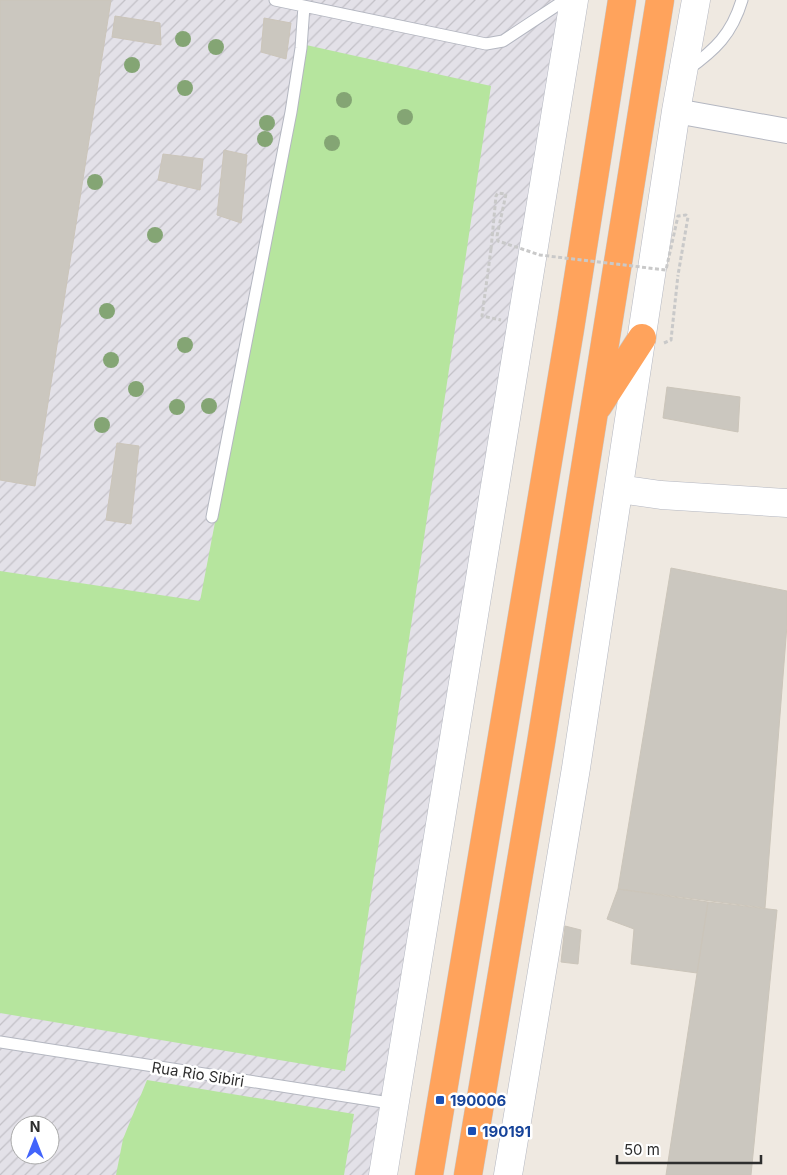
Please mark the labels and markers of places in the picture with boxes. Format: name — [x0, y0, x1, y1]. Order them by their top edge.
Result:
place label: 190006 — [450, 1091, 507, 1110]
marker: 190006 — [434, 1094, 446, 1106]
place label: 190191 — [482, 1122, 531, 1141]
marker: 190191 — [466, 1125, 478, 1137]

